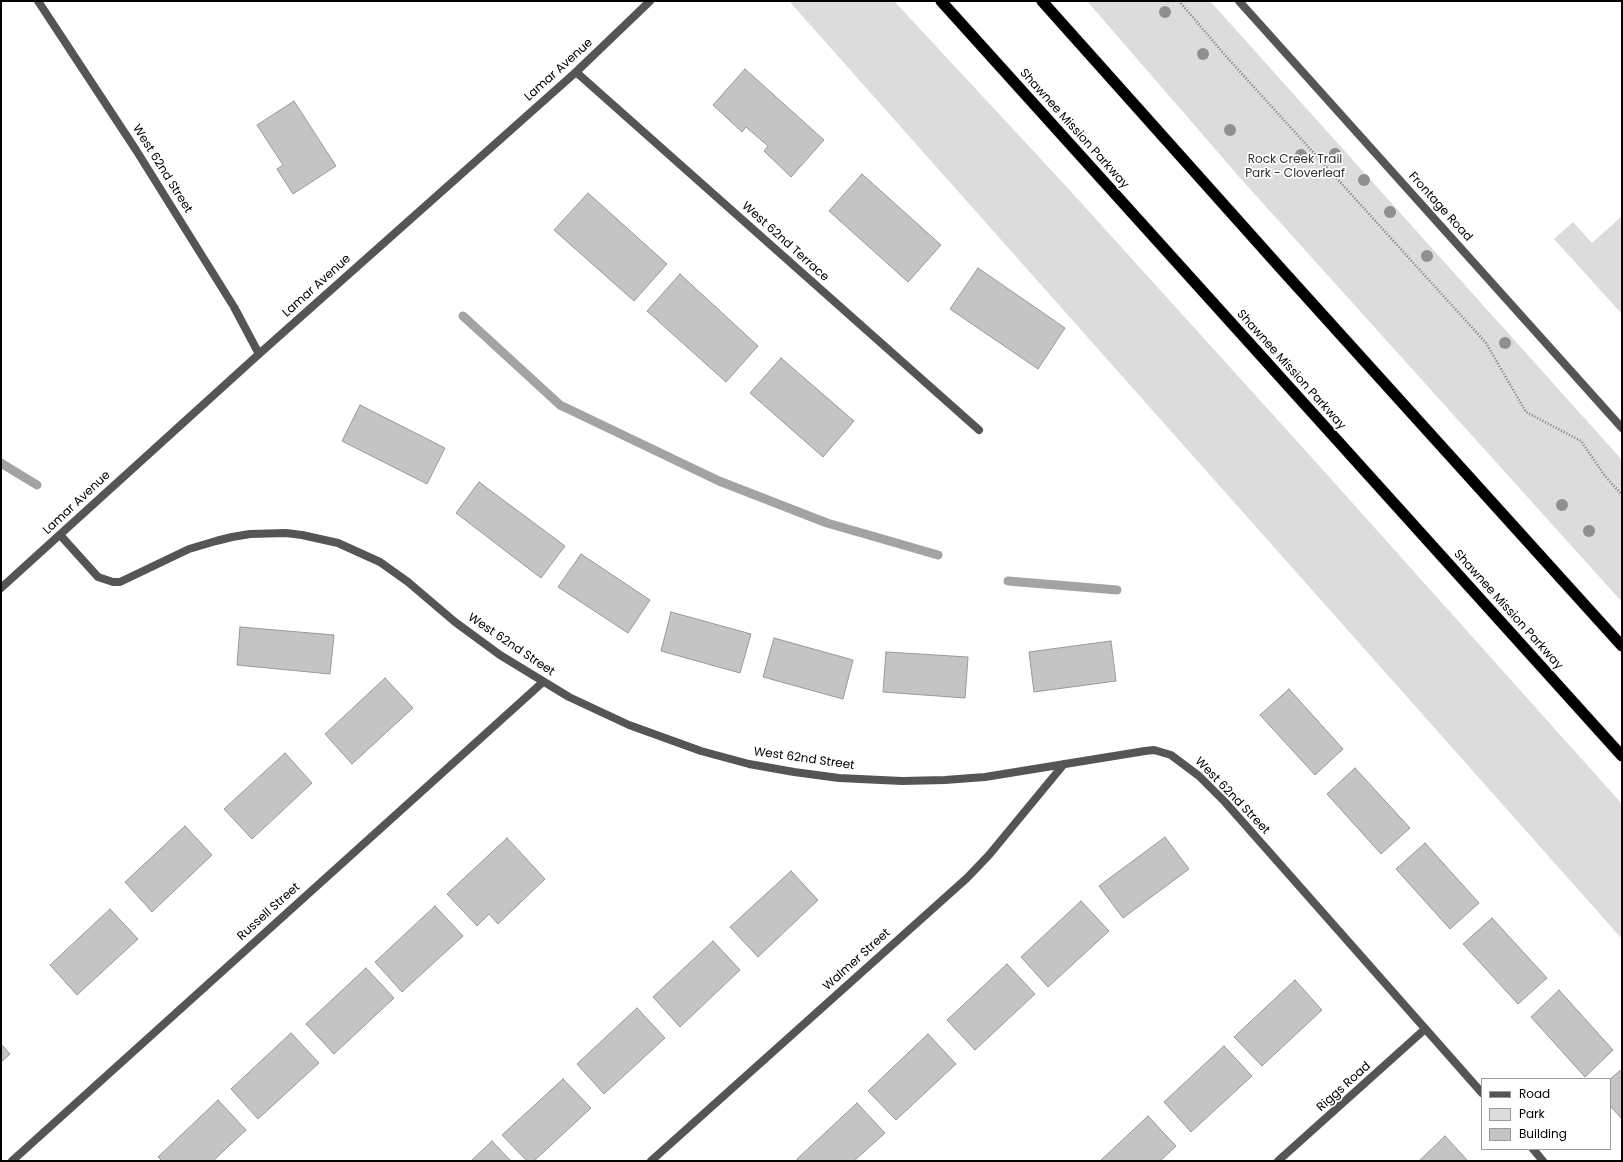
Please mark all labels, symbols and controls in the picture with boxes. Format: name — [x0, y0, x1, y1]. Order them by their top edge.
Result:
street label: Lamar Avenue — [522, 36, 596, 104]
street label: Shawnee Mission Parkway — [1016, 66, 1132, 192]
street label: West 62nd Street — [129, 122, 195, 216]
park label: Rock Creek Trail Park - Cloverleaf — [1245, 153, 1345, 181]
street label: Frontage Road — [1405, 169, 1475, 245]
street label: West 62nd Terrace — [738, 199, 832, 285]
street label: Lamar Avenue — [280, 252, 354, 320]
street label: Shawnee Mission Parkway — [1233, 307, 1349, 433]
street label: Lamar Avenue — [40, 468, 114, 538]
street label: Shawnee Mission Parkway — [1450, 547, 1566, 673]
street label: West 62nd Street — [465, 611, 557, 679]
street label: West 62nd Street — [753, 745, 855, 773]
street label: West 62nd Street — [1192, 754, 1272, 838]
street label: Russell Street — [235, 880, 303, 944]
street label: Walmer Street — [820, 926, 894, 994]
street label: Riggs Road — [1314, 1059, 1374, 1115]
legend — [1481, 1078, 1611, 1150]
text: Road — [1519, 1085, 1550, 1102]
text: Park — [1519, 1105, 1545, 1122]
text: Building — [1519, 1125, 1567, 1142]

